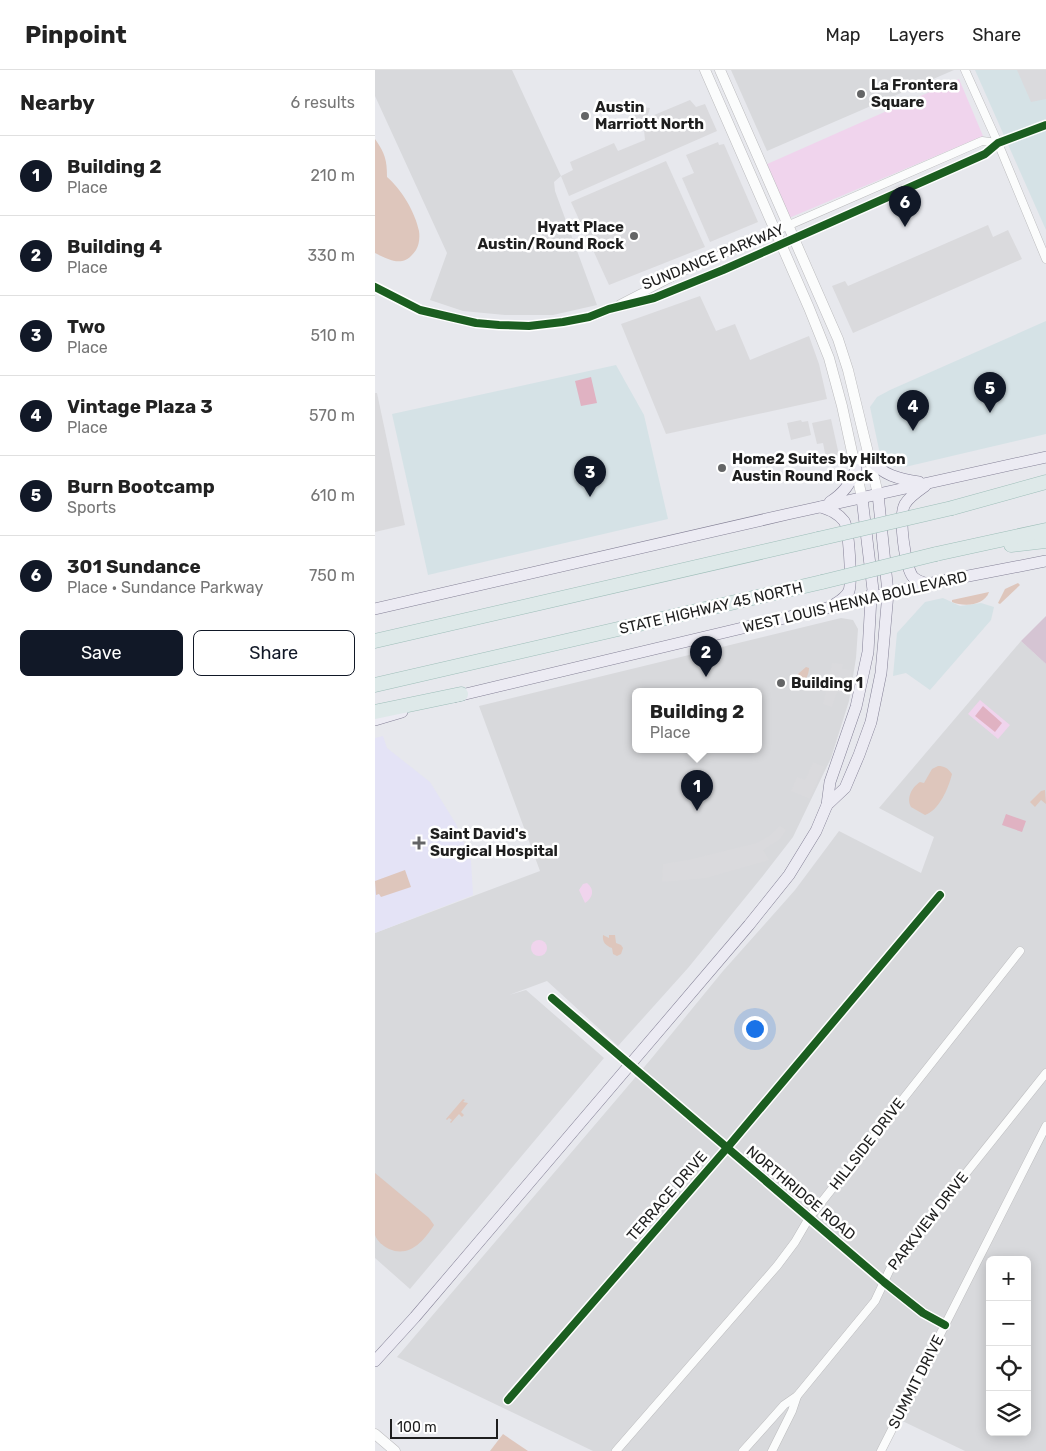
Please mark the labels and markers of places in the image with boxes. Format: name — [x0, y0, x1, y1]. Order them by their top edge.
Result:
place label: La Frontera Square — [871, 76, 958, 111]
marker: La Frontera Square — [855, 88, 867, 100]
place label: Austin Marriott North — [595, 98, 704, 133]
marker: Austin Marriott North — [579, 110, 591, 122]
pin: 6 — [889, 186, 921, 227]
place label: Hyatt Place Austin/Round Rock — [477, 218, 624, 253]
marker: Hyatt Place Austin/Round Rock — [628, 230, 640, 242]
pin: 5 — [974, 372, 1006, 413]
pin: 4 — [897, 390, 929, 431]
place label: Home2 Suites by Hilton Austin Round Rock — [732, 450, 906, 485]
pin: 3 — [574, 456, 606, 497]
marker: Home2 Suites by Hilton Austin Round Rock — [716, 462, 728, 474]
pin: 2 — [690, 636, 722, 677]
place label: Building 1 — [791, 674, 863, 692]
marker: Building 1 — [775, 677, 787, 689]
pin: 1 — [681, 770, 713, 811]
place label: Saint David's Surgical Hospital — [430, 825, 558, 860]
marker: Saint David's Surgical Hospital — [412, 836, 426, 850]

